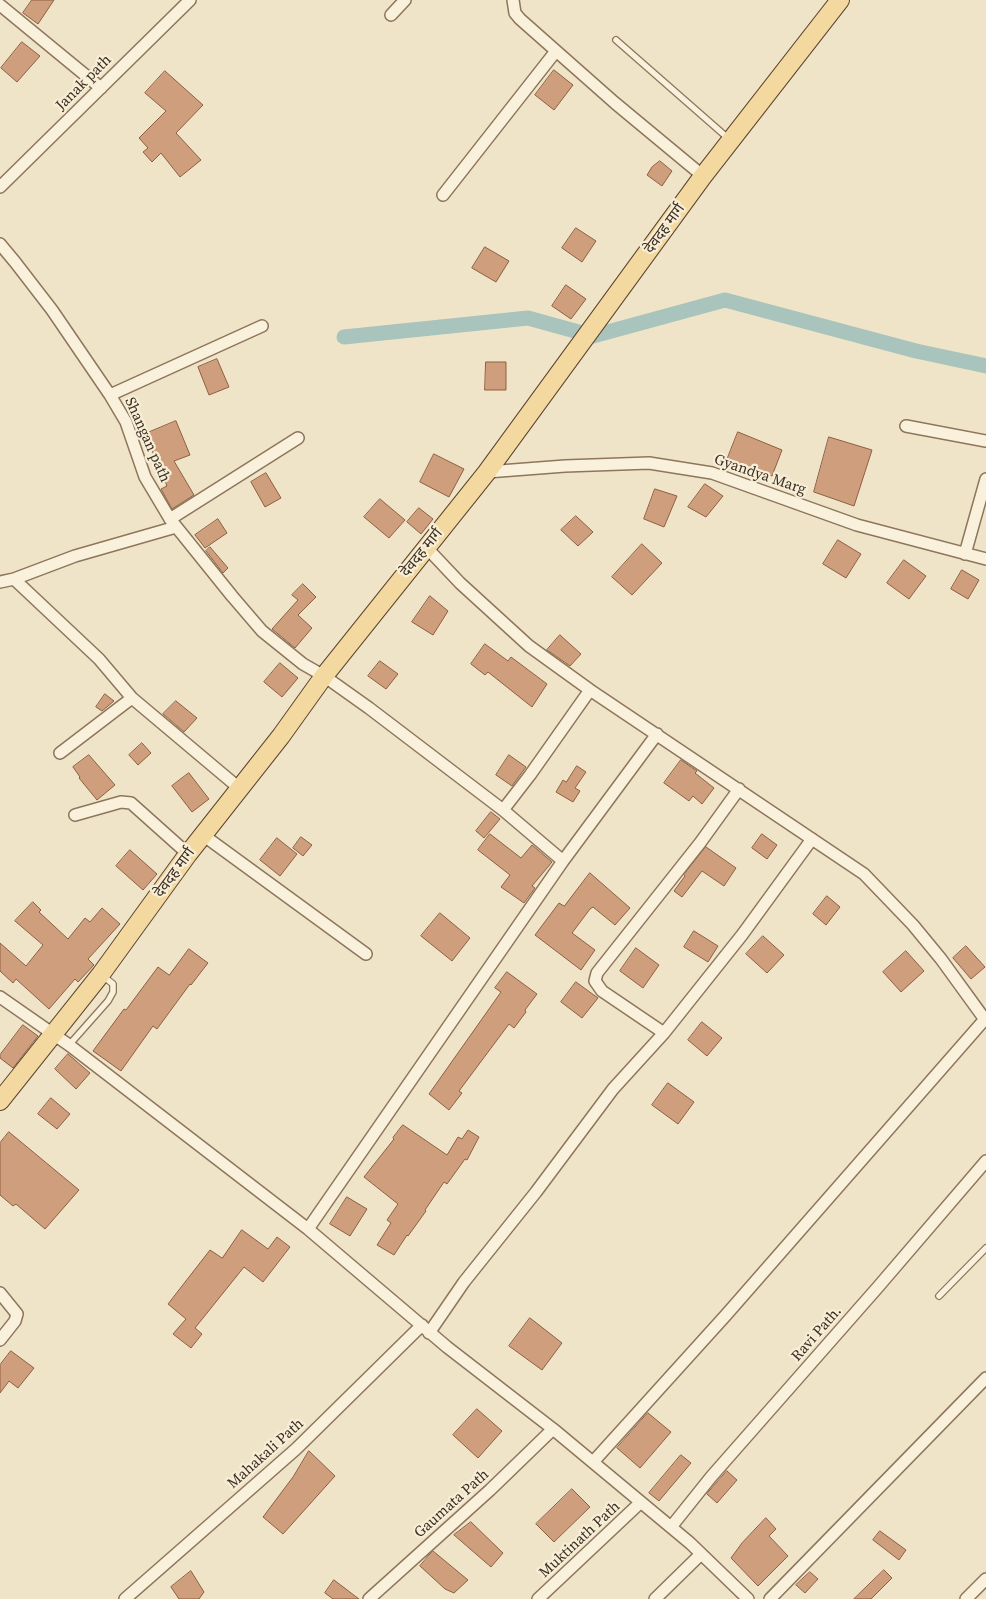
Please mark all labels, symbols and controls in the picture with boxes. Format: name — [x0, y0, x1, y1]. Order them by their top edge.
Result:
street label: Janak path — [52, 51, 116, 115]
street label: देवदह मार्ग — [641, 201, 689, 257]
street label: Shangan path — [120, 395, 174, 485]
street label: Gyandya Marg — [712, 451, 808, 499]
street label: देवदह मार्ग — [397, 525, 447, 581]
street label: देवदह मार्ग — [151, 845, 199, 901]
street label: Ravi Path. — [788, 1303, 846, 1365]
street label: Mahakali Path — [224, 1415, 308, 1493]
street label: Gaumata Path — [411, 1466, 493, 1542]
street label: Muktinath Path — [536, 1498, 624, 1582]

